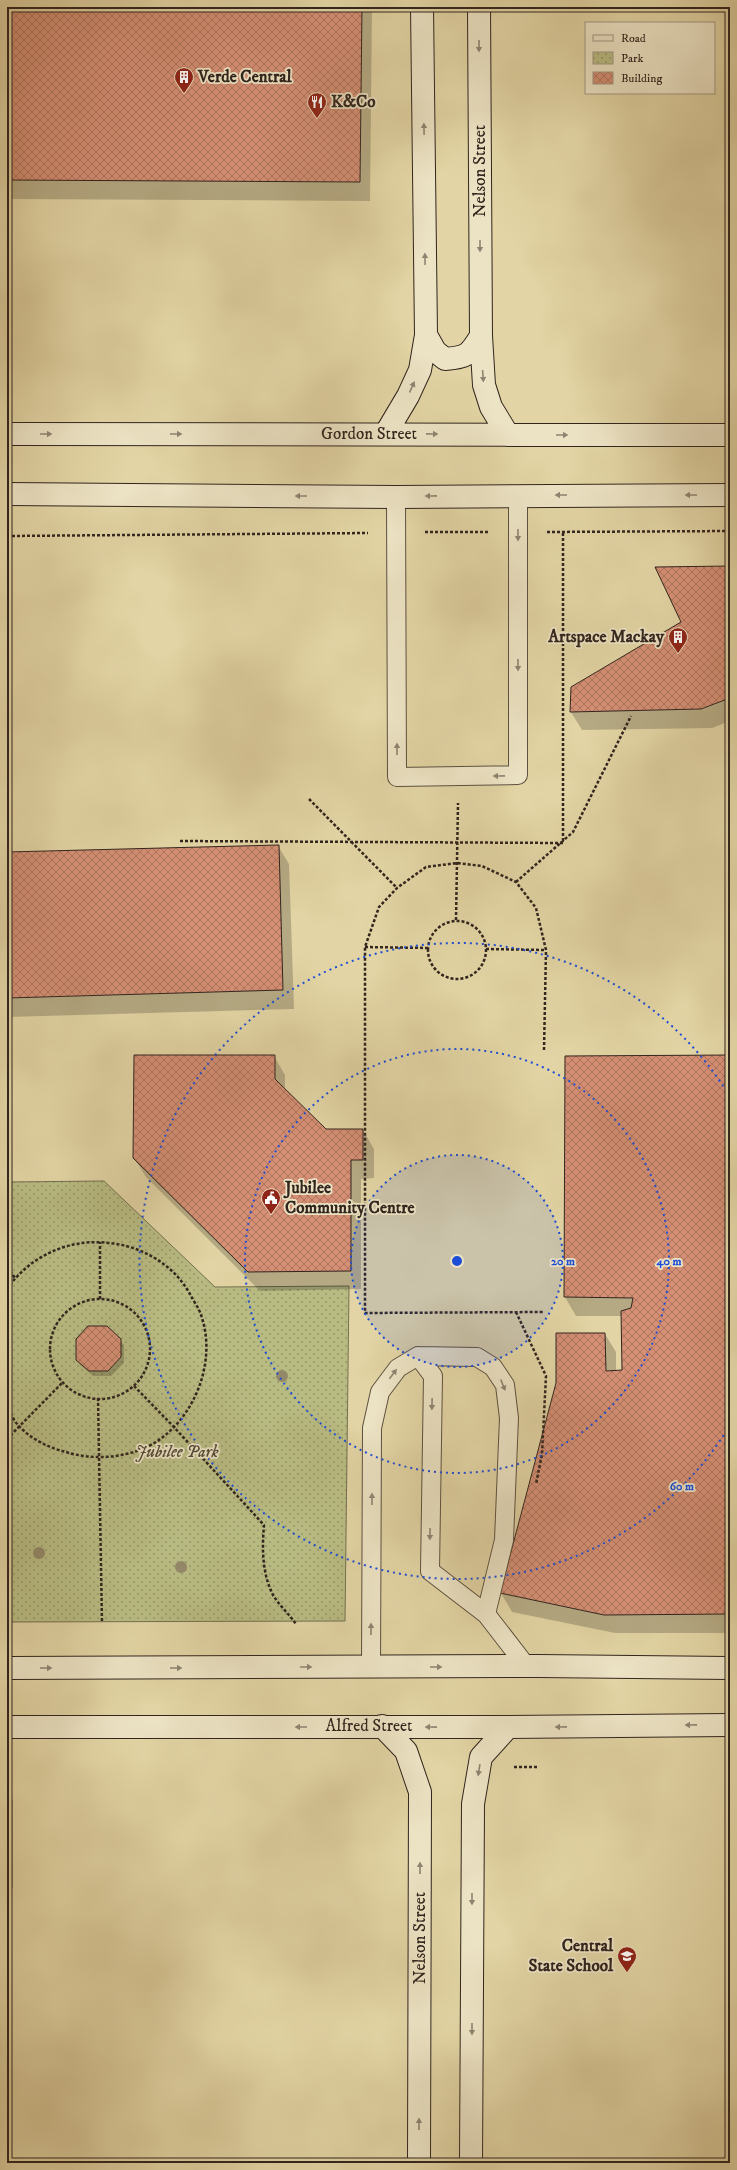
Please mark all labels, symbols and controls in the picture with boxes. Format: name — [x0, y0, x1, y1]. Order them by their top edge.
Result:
legend — [585, 22, 715, 94]
text: Road — [621, 31, 646, 46]
one-way arrow — [476, 40, 482, 53]
text: Park — [621, 51, 643, 66]
building icon: Verde Central — [173, 66, 195, 94]
place label: Verde Central — [197, 66, 292, 88]
text: Building — [621, 71, 662, 86]
restaurant icon: K&Co — [306, 91, 328, 119]
place label: K&Co — [331, 91, 376, 113]
one-way arrow — [420, 123, 427, 135]
street label: Nelson Street — [469, 124, 491, 217]
one-way arrow — [477, 240, 483, 253]
one-way arrow — [422, 252, 428, 265]
one-way arrow — [480, 370, 487, 382]
one-way arrow — [409, 382, 415, 393]
street label: Gordon Street — [321, 423, 417, 445]
one-way arrow — [40, 431, 53, 437]
one-way arrow — [170, 431, 183, 437]
one-way arrow — [426, 431, 439, 437]
one-way arrow — [556, 432, 569, 438]
one-way arrow — [555, 492, 567, 499]
one-way arrow — [684, 492, 697, 498]
one-way arrow — [294, 493, 307, 499]
one-way arrow — [425, 493, 437, 500]
one-way arrow — [515, 529, 521, 542]
place label: Artspace Mackay — [547, 626, 665, 648]
building icon: Artspace Mackay — [667, 626, 689, 654]
one-way arrow — [515, 659, 521, 672]
one-way arrow — [394, 742, 400, 755]
one-way arrow — [493, 772, 505, 779]
place label: Jubilee Community Centre — [283, 1177, 415, 1219]
public building icon: Jubilee Community Centre — [260, 1187, 282, 1215]
centre of rings — [450, 1254, 464, 1268]
text: 20 m — [551, 1254, 575, 1269]
text: 40 m — [656, 1254, 681, 1269]
one-way arrow — [389, 1368, 397, 1379]
one-way arrow — [501, 1379, 507, 1391]
one-way arrow — [429, 1398, 435, 1411]
park label: Jubilee Park — [135, 1441, 220, 1463]
text: 60 m — [670, 1479, 694, 1494]
one-way arrow — [369, 1492, 375, 1505]
one-way arrow — [427, 1528, 434, 1540]
one-way arrow — [368, 1622, 374, 1635]
one-way arrow — [300, 1664, 313, 1670]
one-way arrow — [430, 1664, 443, 1670]
one-way arrow — [40, 1665, 53, 1671]
one-way arrow — [170, 1665, 183, 1671]
street label: Alfred Street — [325, 1715, 413, 1737]
one-way arrow — [684, 1722, 697, 1728]
one-way arrow — [295, 1723, 307, 1730]
one-way arrow — [425, 1723, 437, 1730]
one-way arrow — [554, 1724, 567, 1730]
one-way arrow — [476, 1764, 482, 1776]
one-way arrow — [417, 1861, 423, 1874]
street label: Nelson Street — [409, 1891, 431, 1984]
one-way arrow — [469, 1893, 475, 1906]
place label: Central State School — [529, 1935, 614, 1977]
school or university icon: Central State School — [616, 1945, 638, 1973]
one-way arrow — [469, 2023, 475, 2036]
one-way arrow — [416, 2117, 422, 2130]

